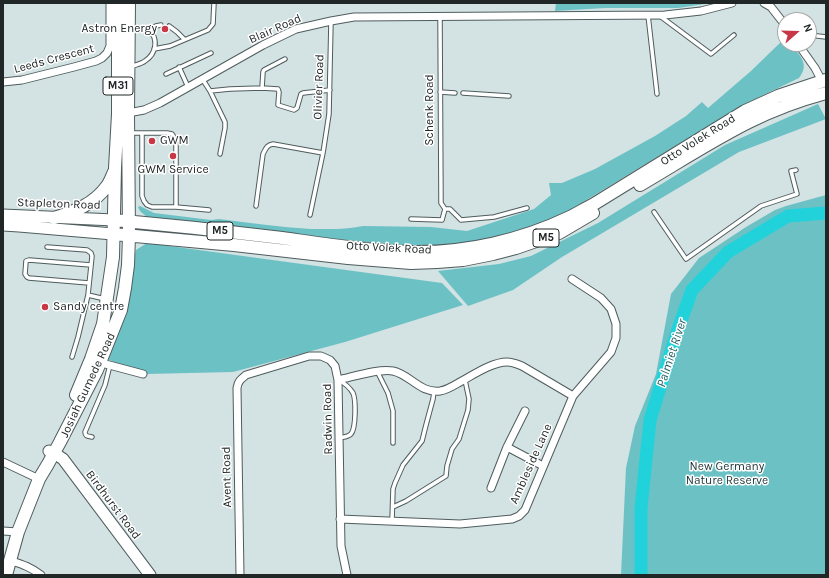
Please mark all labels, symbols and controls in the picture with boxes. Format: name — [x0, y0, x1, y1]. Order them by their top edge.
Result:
street label: Blair Road — [247, 11, 303, 47]
north arrow — [777, 12, 817, 52]
place label: Astron Energy — [81, 22, 157, 36]
text: N — [800, 22, 815, 34]
marker: Astron Energy — [160, 24, 170, 34]
street label: Leeds Crescent — [12, 41, 96, 77]
street label: Olivier Road — [311, 54, 327, 120]
street label: Schenk Road — [423, 74, 437, 146]
road number: M31 — [103, 77, 133, 95]
street label: Otto Volek Road — [658, 111, 738, 169]
place label: GWM — [160, 134, 189, 148]
marker: GWM — [147, 136, 157, 146]
marker: GWM Service — [168, 151, 178, 161]
place label: GWM Service — [137, 163, 209, 177]
street label: Stapleton Road — [17, 195, 101, 213]
road number: M5 — [207, 222, 233, 240]
road number: M5 — [533, 229, 559, 247]
street label: Otto Volek Road — [346, 239, 432, 257]
place label: Sandy centre — [53, 300, 124, 314]
marker: Sandy centre — [40, 302, 50, 312]
water label: Palmiet River — [654, 317, 690, 389]
street label: Josiah Gumede Road — [57, 330, 119, 440]
street label: Radwin Road — [320, 383, 336, 455]
street label: Ambleside Lane — [507, 422, 555, 506]
street label: Avent Road — [219, 446, 235, 508]
park label: New Germany Nature Reserve — [686, 460, 768, 488]
street label: Birdhurst Road — [82, 468, 144, 542]

